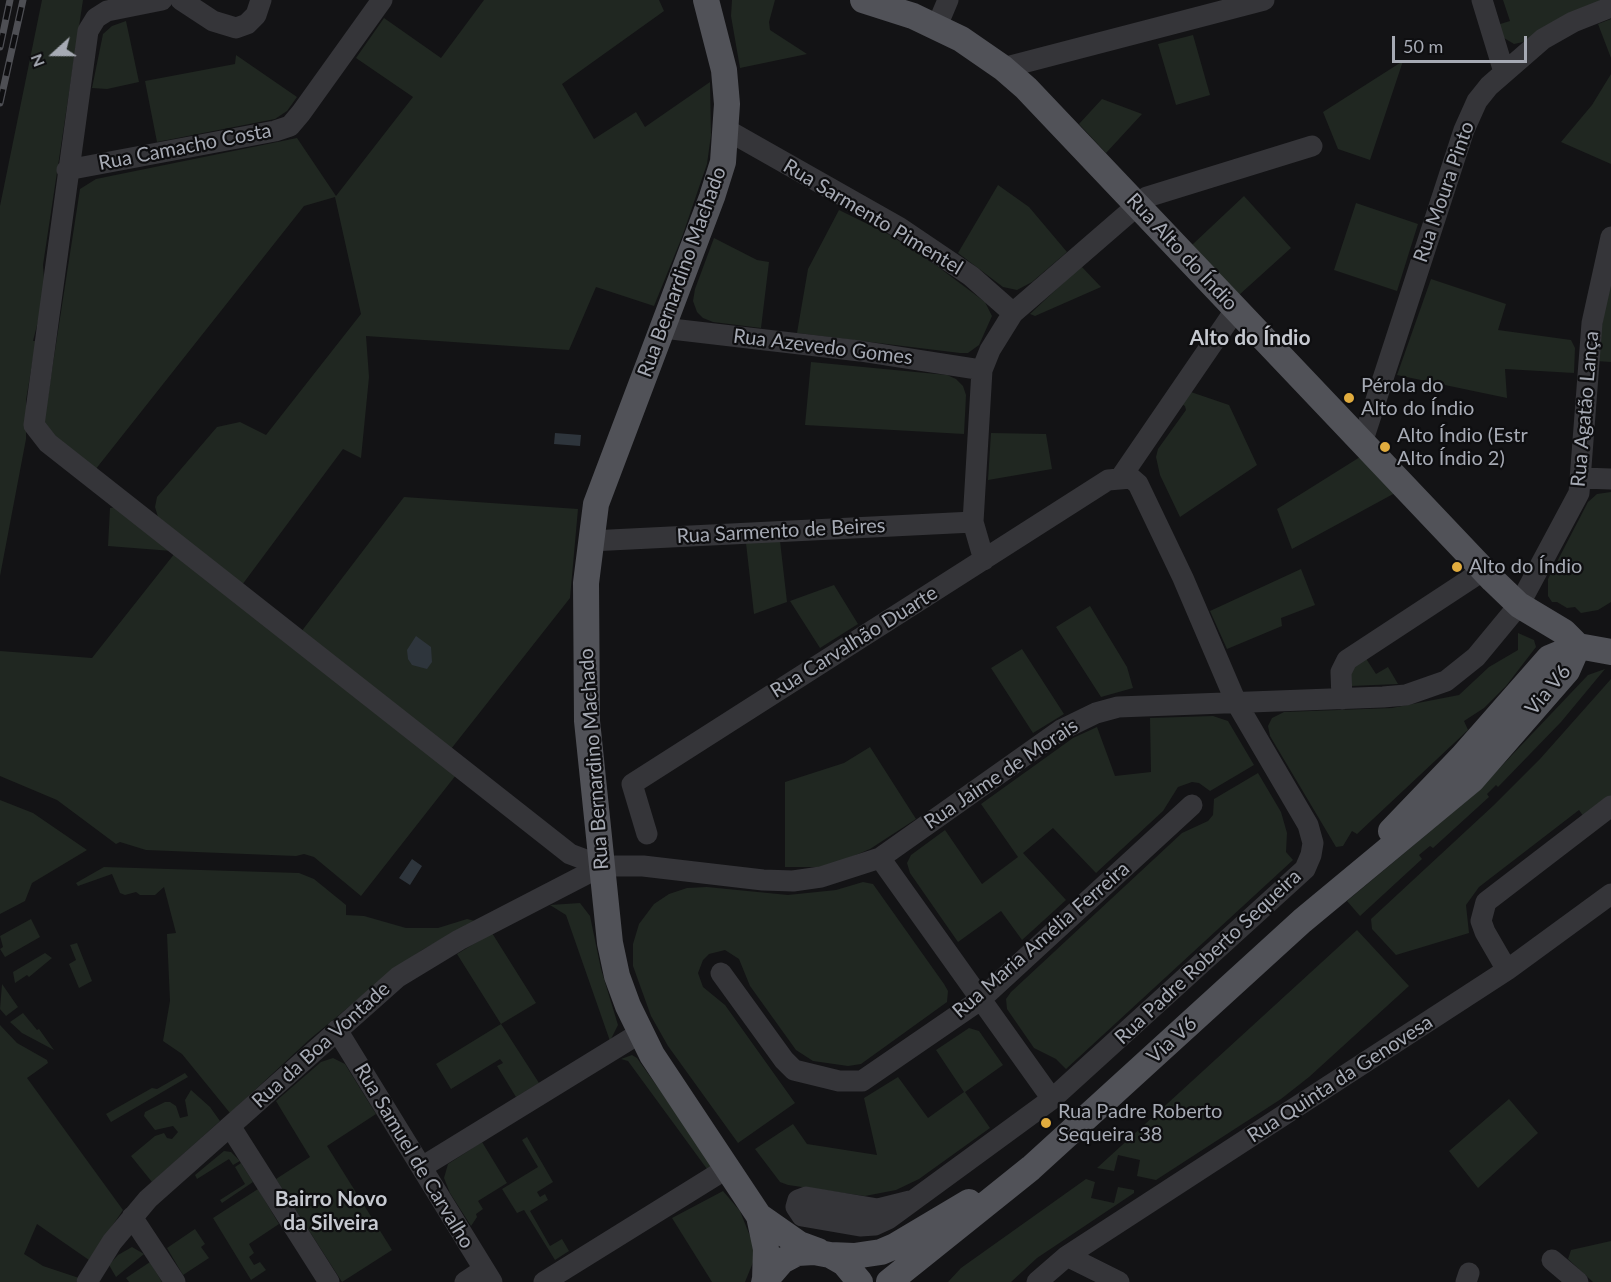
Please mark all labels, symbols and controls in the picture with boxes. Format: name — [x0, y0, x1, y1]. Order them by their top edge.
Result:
north arrow — [24, 24, 84, 84]
scale bar — [1395, 24, 1530, 62]
text: 50 m — [1403, 35, 1443, 57]
text: N — [26, 51, 48, 70]
street label: Rua Camacho Costa — [97, 118, 273, 176]
street label: Rua Moura Pinto — [1409, 118, 1479, 266]
street label: Rua Sarmento Pimentel — [779, 154, 967, 280]
street label: Rua Bernardino Machado — [633, 164, 731, 380]
street label: Rua Alto do Índio — [1121, 188, 1243, 316]
street label: Rua Azevedo Gomes — [732, 324, 914, 370]
district label: Alto do Índio — [1190, 325, 1310, 351]
street label: Rua Agatão Lança — [1566, 330, 1604, 488]
place label: Pérola do Alto do Índio — [1361, 374, 1474, 421]
marker: Pérola do Alto do Índio — [1342, 391, 1356, 405]
place label: Alto Índio (Estr Alto Índio 2) — [1397, 424, 1528, 471]
marker: Alto Índio (Estr Alto Índio 2) — [1378, 440, 1392, 454]
street label: Rua Sarmento de Beires — [676, 514, 886, 548]
place label: Alto do Índio — [1469, 555, 1582, 579]
marker: Alto do Índio — [1450, 560, 1464, 574]
street label: Rua Carvalhão Duarte — [766, 581, 942, 703]
street label: Rua Bernardino Machado — [574, 647, 614, 871]
street label: Via V6 — [1520, 660, 1576, 720]
street label: Rua Jaime de Morais — [920, 714, 1082, 834]
street label: Rua Maria Amélia Ferreira — [948, 857, 1134, 1023]
street label: Rua Padre Roberto Sequeira — [1110, 864, 1306, 1050]
street label: Rua da Boa Vontade — [247, 977, 395, 1113]
street label: Rua Quinta da Genovesa — [1243, 1010, 1437, 1148]
street label: Via V6 — [1142, 1011, 1202, 1069]
street label: Rua Samuel de Carvalho — [349, 1059, 479, 1253]
place label: Rua Padre Roberto Sequeira 38 — [1058, 1100, 1222, 1147]
marker: Rua Padre Roberto Sequeira 38 — [1039, 1116, 1053, 1130]
district label: Bairro Novo da Silveira — [275, 1186, 387, 1236]

